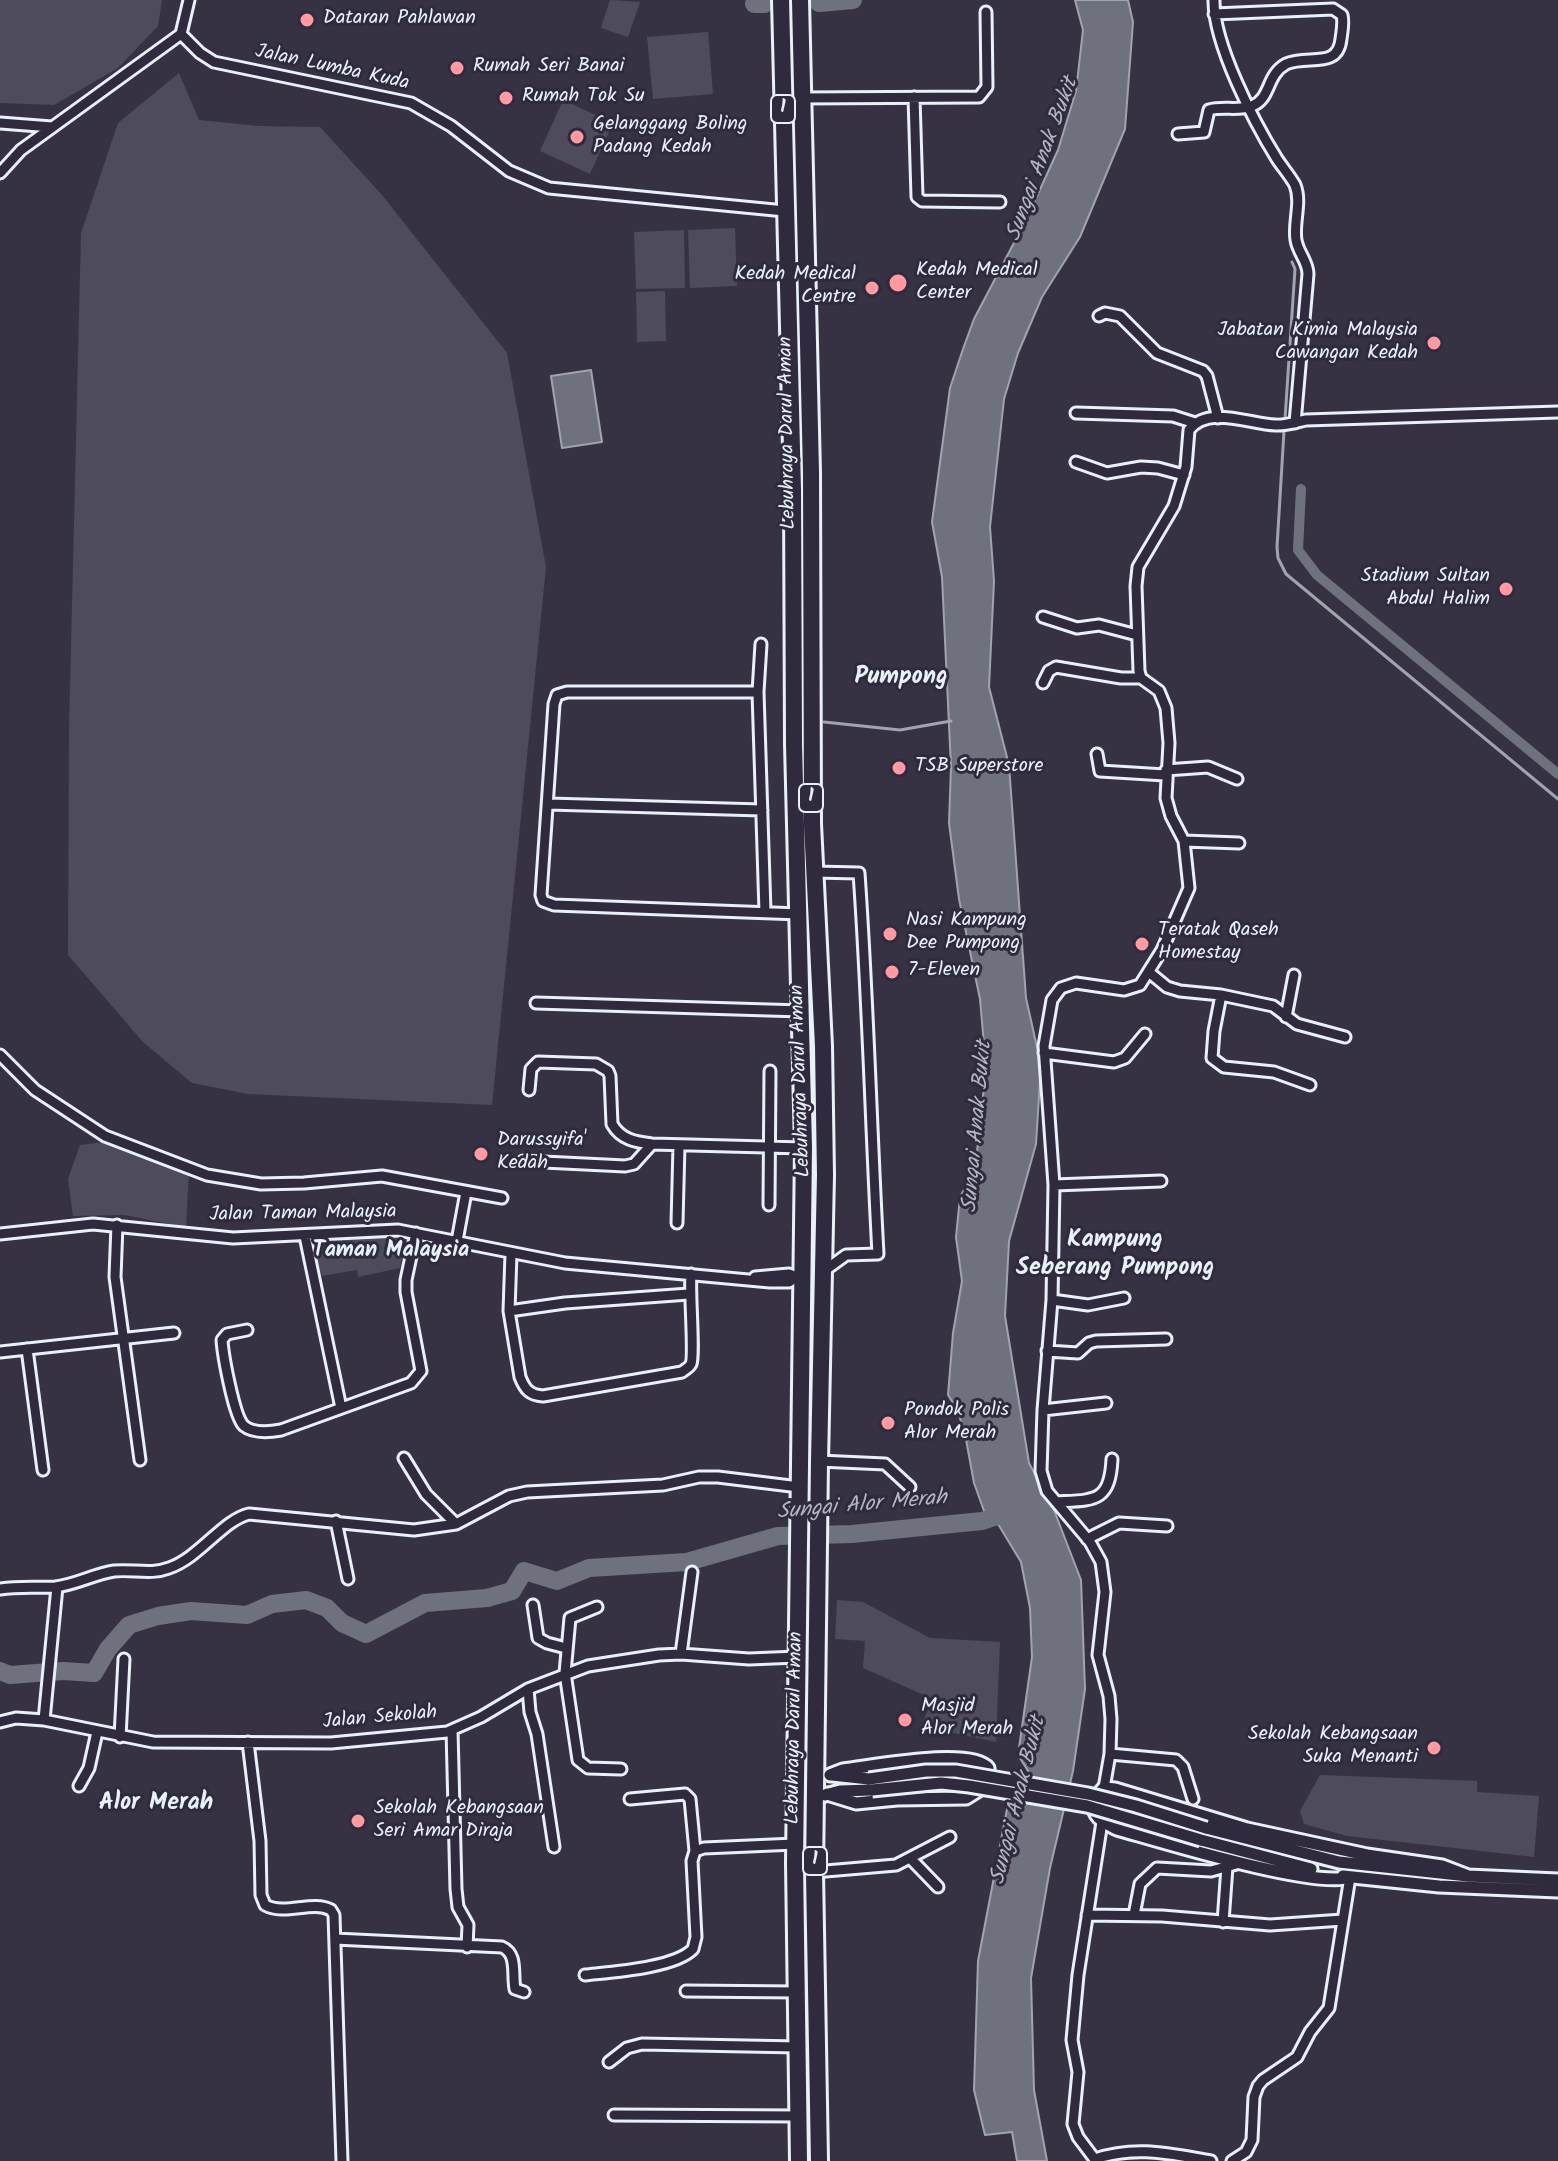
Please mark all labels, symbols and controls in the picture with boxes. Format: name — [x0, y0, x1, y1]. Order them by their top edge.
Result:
place label: Dataran Pahlawan — [323, 8, 476, 32]
marker: Dataran Pahlawan — [298, 11, 316, 29]
street label: Jalan Lumba Kuda — [253, 41, 411, 97]
place label: Rumah Seri Banai — [473, 56, 624, 80]
marker: Rumah Seri Banai — [448, 59, 466, 77]
water label: Sungai Anak Bukit — [1002, 75, 1086, 245]
place label: Rumah Tok Su — [522, 86, 645, 110]
marker: Rumah Tok Su — [497, 89, 515, 107]
road number: 1 — [771, 95, 795, 123]
place label: Gelanggang Boling Padang Kedah — [593, 114, 747, 161]
marker: Gelanggang Boling Padang Kedah — [568, 128, 586, 146]
place label: Kedah Medical Center — [916, 260, 1038, 307]
place label: Kedah Medical Centre — [734, 264, 856, 311]
marker: Kedah Medical Center — [887, 272, 909, 294]
marker: Kedah Medical Centre — [863, 279, 881, 297]
place label: Jabatan Kimia Malaysia Cawangan Kedah — [1217, 320, 1418, 367]
marker: Jabatan Kimia Malaysia Cawangan Kedah — [1425, 334, 1443, 352]
street label: Lebuhraya Darul Aman — [775, 336, 803, 530]
place label: Stadium Sultan Abdul Halim — [1361, 566, 1490, 613]
marker: Stadium Sultan Abdul Halim — [1497, 580, 1515, 598]
district label: Pumpong — [854, 665, 948, 693]
place label: TSB Superstore — [915, 756, 1043, 780]
marker: TSB Superstore — [890, 759, 908, 777]
road number: 1 — [799, 784, 823, 812]
place label: Nasi Kampung Dee Pumpong — [906, 910, 1027, 957]
place label: Teratak Qaseh Homestay — [1158, 920, 1279, 967]
marker: Nasi Kampung Dee Pumpong — [881, 925, 899, 943]
marker: Teratak Qaseh Homestay — [1133, 935, 1151, 953]
place label: 7-Eleven — [908, 960, 980, 984]
marker: 7-Eleven — [883, 963, 901, 981]
street label: Lebuhraya Darul Aman — [787, 984, 817, 1178]
water label: Sungai Anak Bukit — [958, 1040, 1000, 1214]
place label: Darussyifa' Kedah — [497, 1130, 586, 1177]
marker: Darussyifa' Kedah — [472, 1145, 490, 1163]
street label: Jalan Taman Malaysia — [209, 1201, 397, 1229]
district label: Kampung Seberang Pumpong — [1016, 1228, 1214, 1284]
district label: Taman Malaysia — [313, 1239, 469, 1265]
place label: Pondok Polis Alor Merah — [904, 1400, 1009, 1447]
marker: Pondok Polis Alor Merah — [879, 1414, 897, 1432]
water label: Sungai Alor Merah — [776, 1486, 948, 1528]
street label: Lebuhraya Darul Aman — [782, 1631, 810, 1825]
place label: Masjid Alor Merah — [921, 1696, 1013, 1743]
street label: Jalan Sekolah — [322, 1702, 438, 1736]
marker: Masjid Alor Merah — [896, 1711, 914, 1729]
water label: Sungai Anak Bukit — [986, 1714, 1054, 1888]
place label: Sekolah Kebangsaan Suka Menanti — [1248, 1724, 1418, 1771]
marker: Sekolah Kebangsaan Suka Menanti — [1425, 1739, 1443, 1757]
district label: Alor Merah — [99, 1791, 213, 1819]
place label: Sekolah Kebangsaan Seri Amar Diraja — [374, 1798, 544, 1845]
marker: Sekolah Kebangsaan Seri Amar Diraja — [349, 1812, 367, 1830]
road number: 1 — [803, 1847, 827, 1875]

